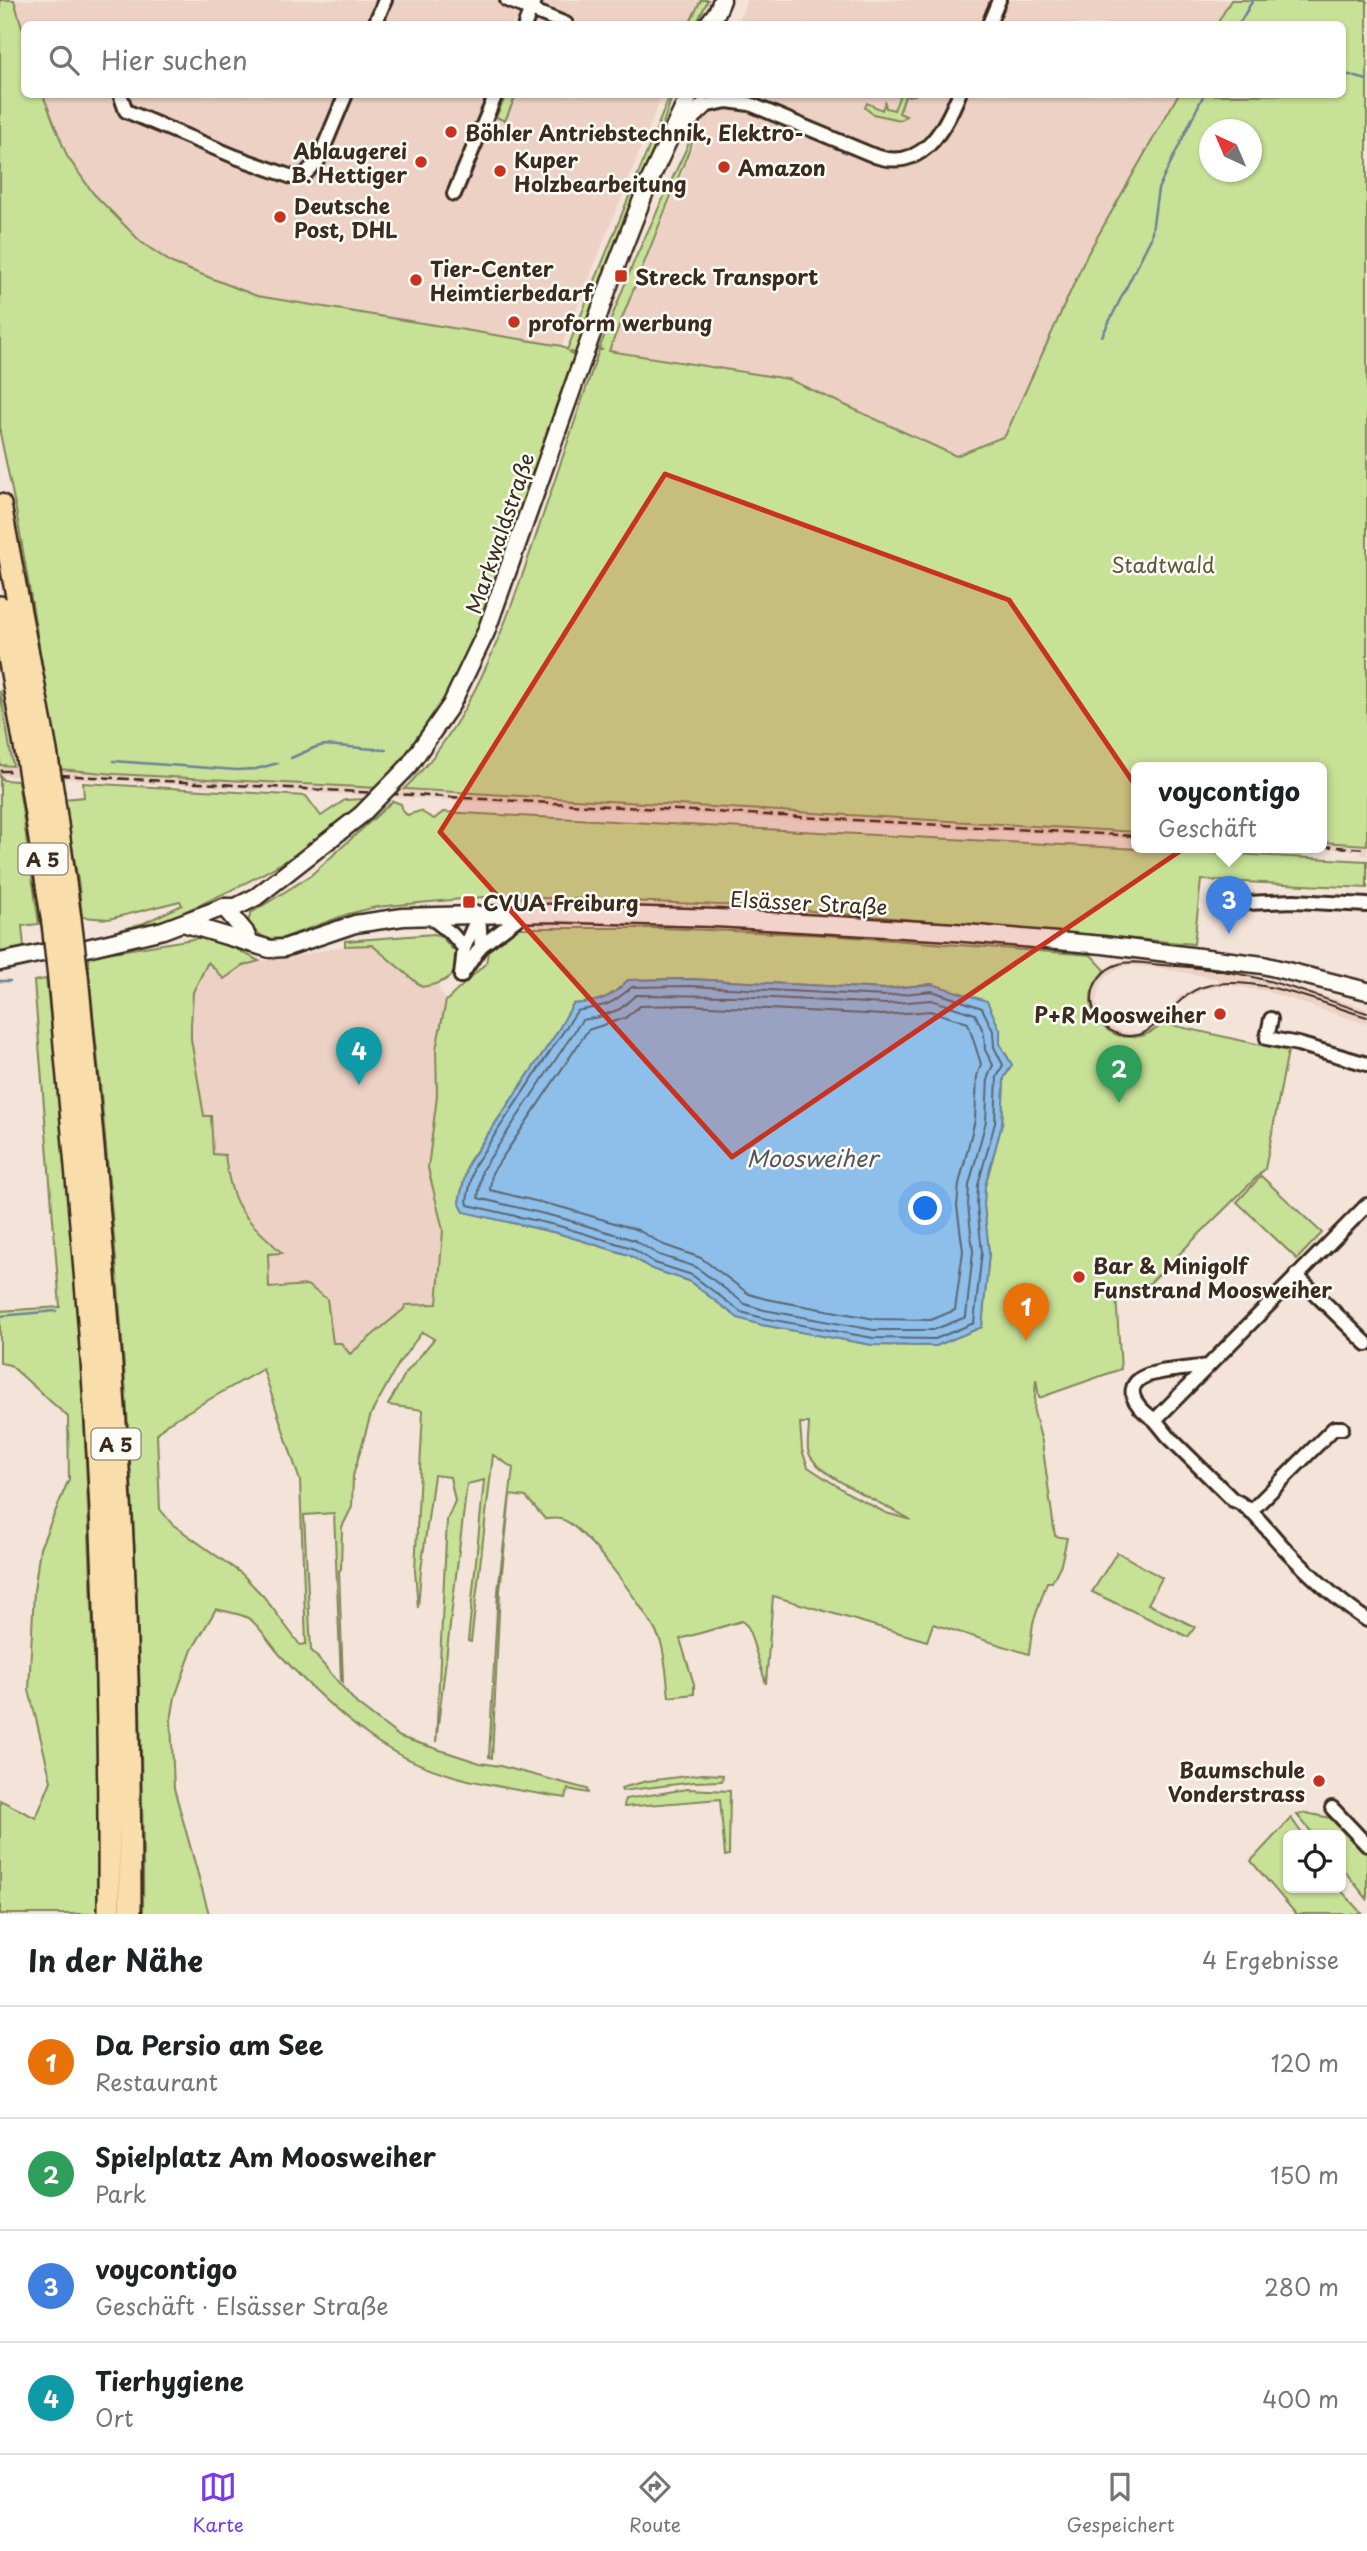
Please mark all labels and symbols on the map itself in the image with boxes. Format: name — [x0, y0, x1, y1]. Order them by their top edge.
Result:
place label: Böhler Antriebstechnik, Elektro- — [465, 116, 804, 148]
north arrow — [1199, 119, 1262, 182]
marker: Böhler Antriebstechnik, Elektro- — [443, 124, 459, 140]
place label: Ablaugerei B. Hettiger — [291, 134, 407, 190]
place label: Kuper Holzbearbeitung — [514, 143, 687, 199]
place label: Amazon — [738, 151, 826, 183]
marker: Ablaugerei B. Hettiger — [413, 154, 429, 170]
marker: Amazon — [716, 159, 732, 175]
marker: Kuper Holzbearbeitung — [492, 163, 508, 179]
place label: Deutsche Post, DHL — [294, 189, 398, 245]
marker: Deutsche Post, DHL — [272, 209, 288, 225]
place label: Tier-Center Heimtierbedarf — [430, 252, 595, 308]
place label: Streck Transport — [635, 260, 818, 292]
marker: Streck Transport — [613, 268, 629, 284]
marker: Tier-Center Heimtierbedarf — [408, 272, 424, 288]
place label: proform werbung — [528, 306, 712, 338]
marker: proform werbung — [506, 314, 522, 330]
street label: Markwaldstraße — [456, 448, 542, 618]
park label: Stadtwald — [1111, 548, 1215, 580]
road number: A 5 — [19, 844, 68, 874]
pin: 3 — [1206, 876, 1252, 934]
street label: Elsässer Straße — [729, 882, 889, 922]
place label: CVUA Freiburg — [483, 886, 638, 918]
marker: CVUA Freiburg — [461, 894, 477, 910]
place label: P+R Moosweiher — [1034, 998, 1206, 1030]
marker: P+R Moosweiher — [1212, 1006, 1228, 1022]
pin: 4 — [336, 1027, 382, 1085]
pin: 2 — [1096, 1045, 1142, 1103]
water label: Moosweiher — [746, 1140, 881, 1175]
your location — [908, 1191, 942, 1225]
place label: Bar & Minigolf Funstrand Moosweiher — [1093, 1249, 1332, 1305]
marker: Bar & Minigolf Funstrand Moosweiher — [1071, 1269, 1087, 1285]
pin: 1 — [1003, 1283, 1049, 1341]
road number: A 5 — [92, 1428, 140, 1460]
place label: Baumschule Vonderstrass — [1168, 1753, 1305, 1809]
marker: Baumschule Vonderstrass — [1311, 1773, 1327, 1789]

